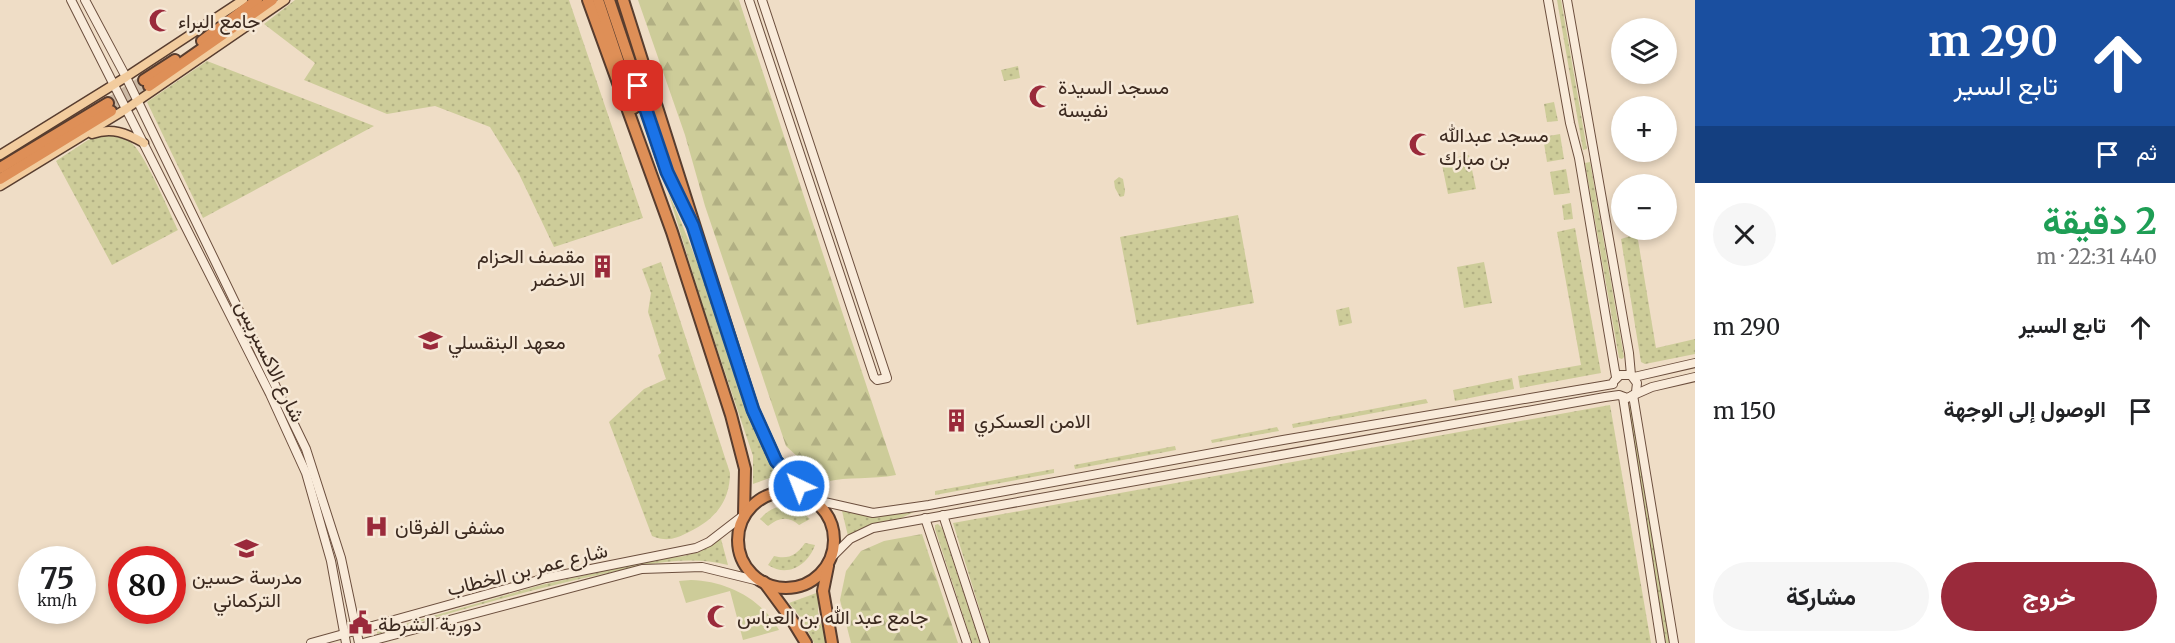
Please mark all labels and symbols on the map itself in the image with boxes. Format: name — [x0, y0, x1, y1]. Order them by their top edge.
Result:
mosque icon: جامع البراء — [147, 7, 173, 33]
place label: جامع البراء — [178, 8, 260, 35]
pin — [612, 60, 663, 111]
place label: مسجد السيدة نفيسة — [1058, 74, 1169, 122]
mosque icon: مسجد السيدة نفيسة — [1027, 84, 1053, 110]
place label: مسجد عبدالله بن مبارك — [1439, 122, 1549, 171]
mosque icon: مسجد عبدالله بن مبارك — [1408, 132, 1434, 158]
place label: مقصف الحزام الاخضر — [477, 243, 585, 292]
building icon: مقصف الحزام الاخضر — [590, 253, 616, 279]
street label: شارع الاكسبريس — [229, 296, 311, 427]
school or university icon: معهد البنقسلي — [417, 328, 443, 354]
place label: معهد البنقسلي — [448, 329, 566, 359]
building icon: الامن العسكري — [943, 407, 969, 433]
place label: الامن العسكري — [974, 408, 1091, 438]
position arrow — [767, 454, 831, 518]
hospital icon: مشفى الفرقان — [364, 513, 390, 539]
place label: مشفى الفرقان — [395, 514, 505, 540]
school or university icon: مدرسة حسين التركماني — [234, 536, 260, 562]
street label: شارع عمر بن الخطاب — [444, 537, 610, 603]
speed limit sign: 80 — [108, 546, 186, 624]
place label: مدرسة حسين التركماني — [192, 564, 302, 617]
mosque icon: جامع عبد الله بن العباس — [706, 603, 732, 629]
place label: جامع عبد الله بن العباس — [737, 604, 928, 631]
public building icon: دورية الشرطة — [347, 610, 373, 636]
place label: دورية الشرطة — [378, 611, 482, 637]

